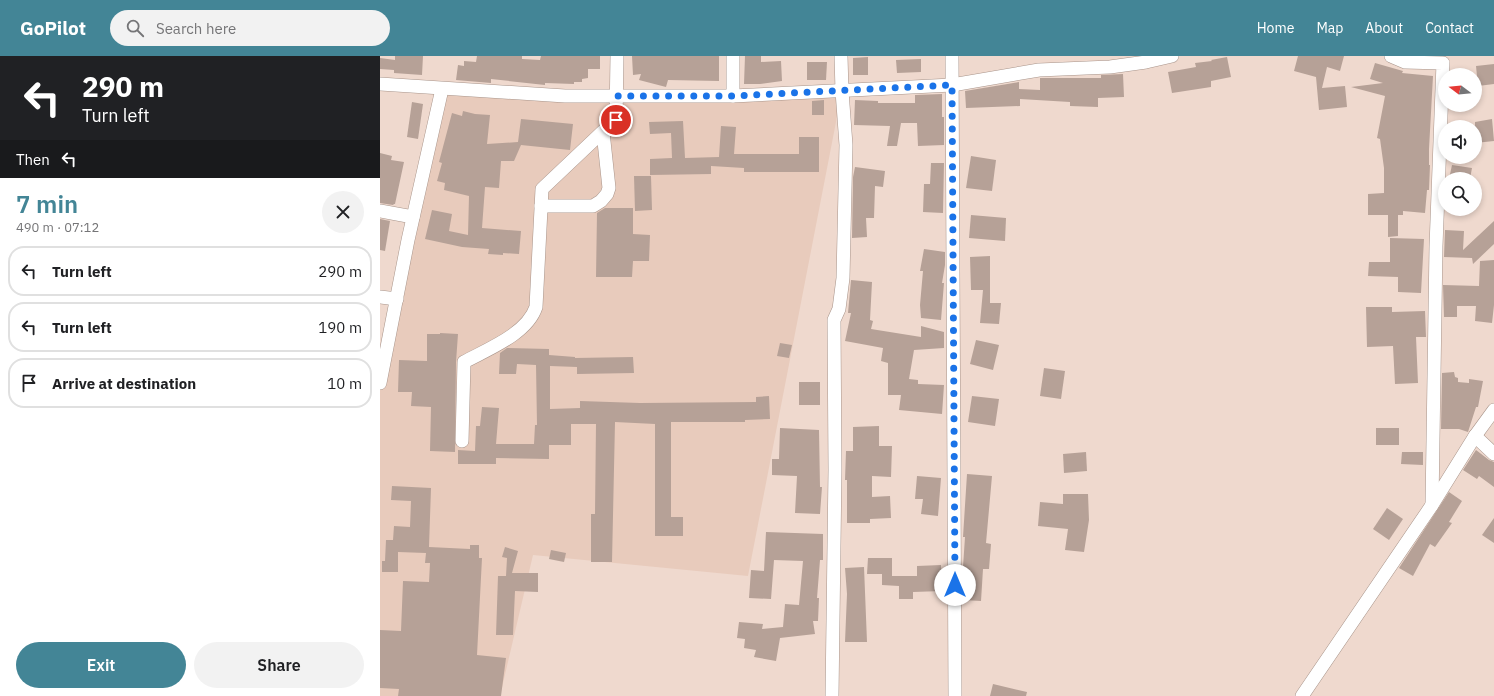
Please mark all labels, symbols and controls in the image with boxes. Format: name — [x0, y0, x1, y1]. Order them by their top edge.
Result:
search box — [110, 10, 390, 46]
text: GoPilot — [20, 16, 86, 40]
icon: search — [124, 17, 146, 39]
text: Search here — [156, 19, 236, 38]
text: Home — [1257, 19, 1294, 37]
text: Map — [1316, 19, 1343, 37]
text: About — [1365, 19, 1403, 37]
text: Contact — [1425, 19, 1474, 37]
text: 290 m — [82, 68, 164, 105]
north arrow — [1438, 68, 1482, 112]
map controls — [1438, 68, 1482, 216]
icon: left — [16, 72, 68, 124]
pin — [599, 103, 633, 137]
text: Turn left — [82, 104, 150, 127]
icon: arrive — [605, 109, 627, 131]
button: sound — [1438, 120, 1482, 164]
icon: left — [58, 148, 80, 170]
text: Then — [16, 150, 50, 169]
button: search — [1438, 172, 1482, 216]
text: 7 min — [16, 188, 78, 220]
button: close — [322, 191, 364, 233]
text: 490 m · 07:12 — [16, 219, 99, 236]
icon: left — [18, 260, 40, 282]
text: Turn left — [52, 262, 112, 281]
text: 290 m — [318, 262, 362, 281]
icon: left — [18, 316, 40, 338]
text: Turn left — [52, 318, 112, 337]
text: 190 m — [318, 318, 362, 337]
icon: arrive — [18, 372, 40, 394]
text: Arrive at destination — [52, 374, 196, 393]
text: 10 m — [327, 374, 362, 393]
position arrow — [934, 564, 976, 606]
button: Exit — [16, 642, 186, 688]
button: Share — [194, 642, 364, 688]

